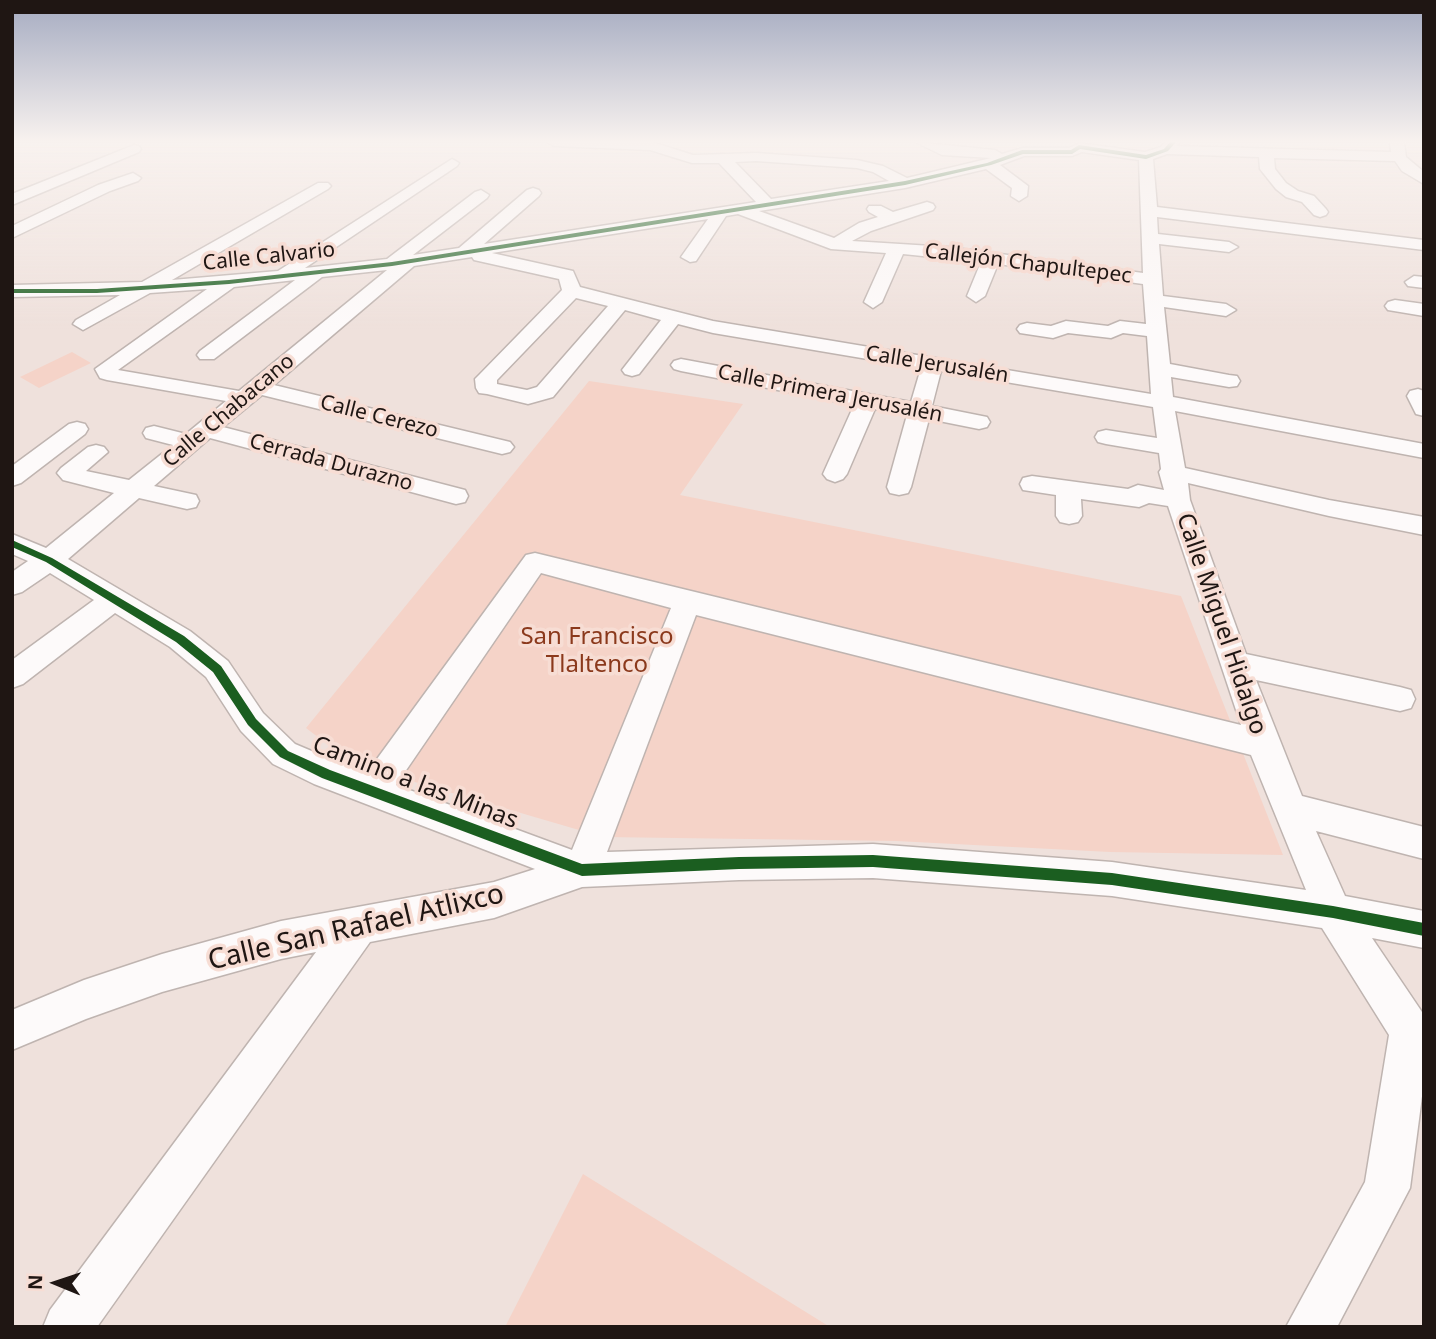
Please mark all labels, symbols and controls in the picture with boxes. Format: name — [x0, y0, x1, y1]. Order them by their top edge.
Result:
street label: Calle Calvario — [202, 238, 336, 276]
street label: Callejón Chapultepec — [923, 239, 1133, 289]
street label: Calle Jerusalén — [864, 341, 1010, 389]
street label: Calle Chabacano — [158, 349, 300, 473]
street label: Calle Primera Jerusalén — [716, 360, 944, 428]
street label: Calle Cerezo — [317, 390, 441, 444]
street label: Cerrada Durazno — [247, 429, 415, 497]
street label: Calle Miguel Hidalgo — [1170, 510, 1272, 738]
park label: San Francisco Tlaltenco — [520, 623, 674, 679]
street label: Camino a las Minas — [308, 731, 522, 835]
street label: Calle San Rafael Atlixco — [205, 878, 507, 978]
north arrow — [21, 1248, 91, 1318]
text: N — [22, 1274, 48, 1290]

